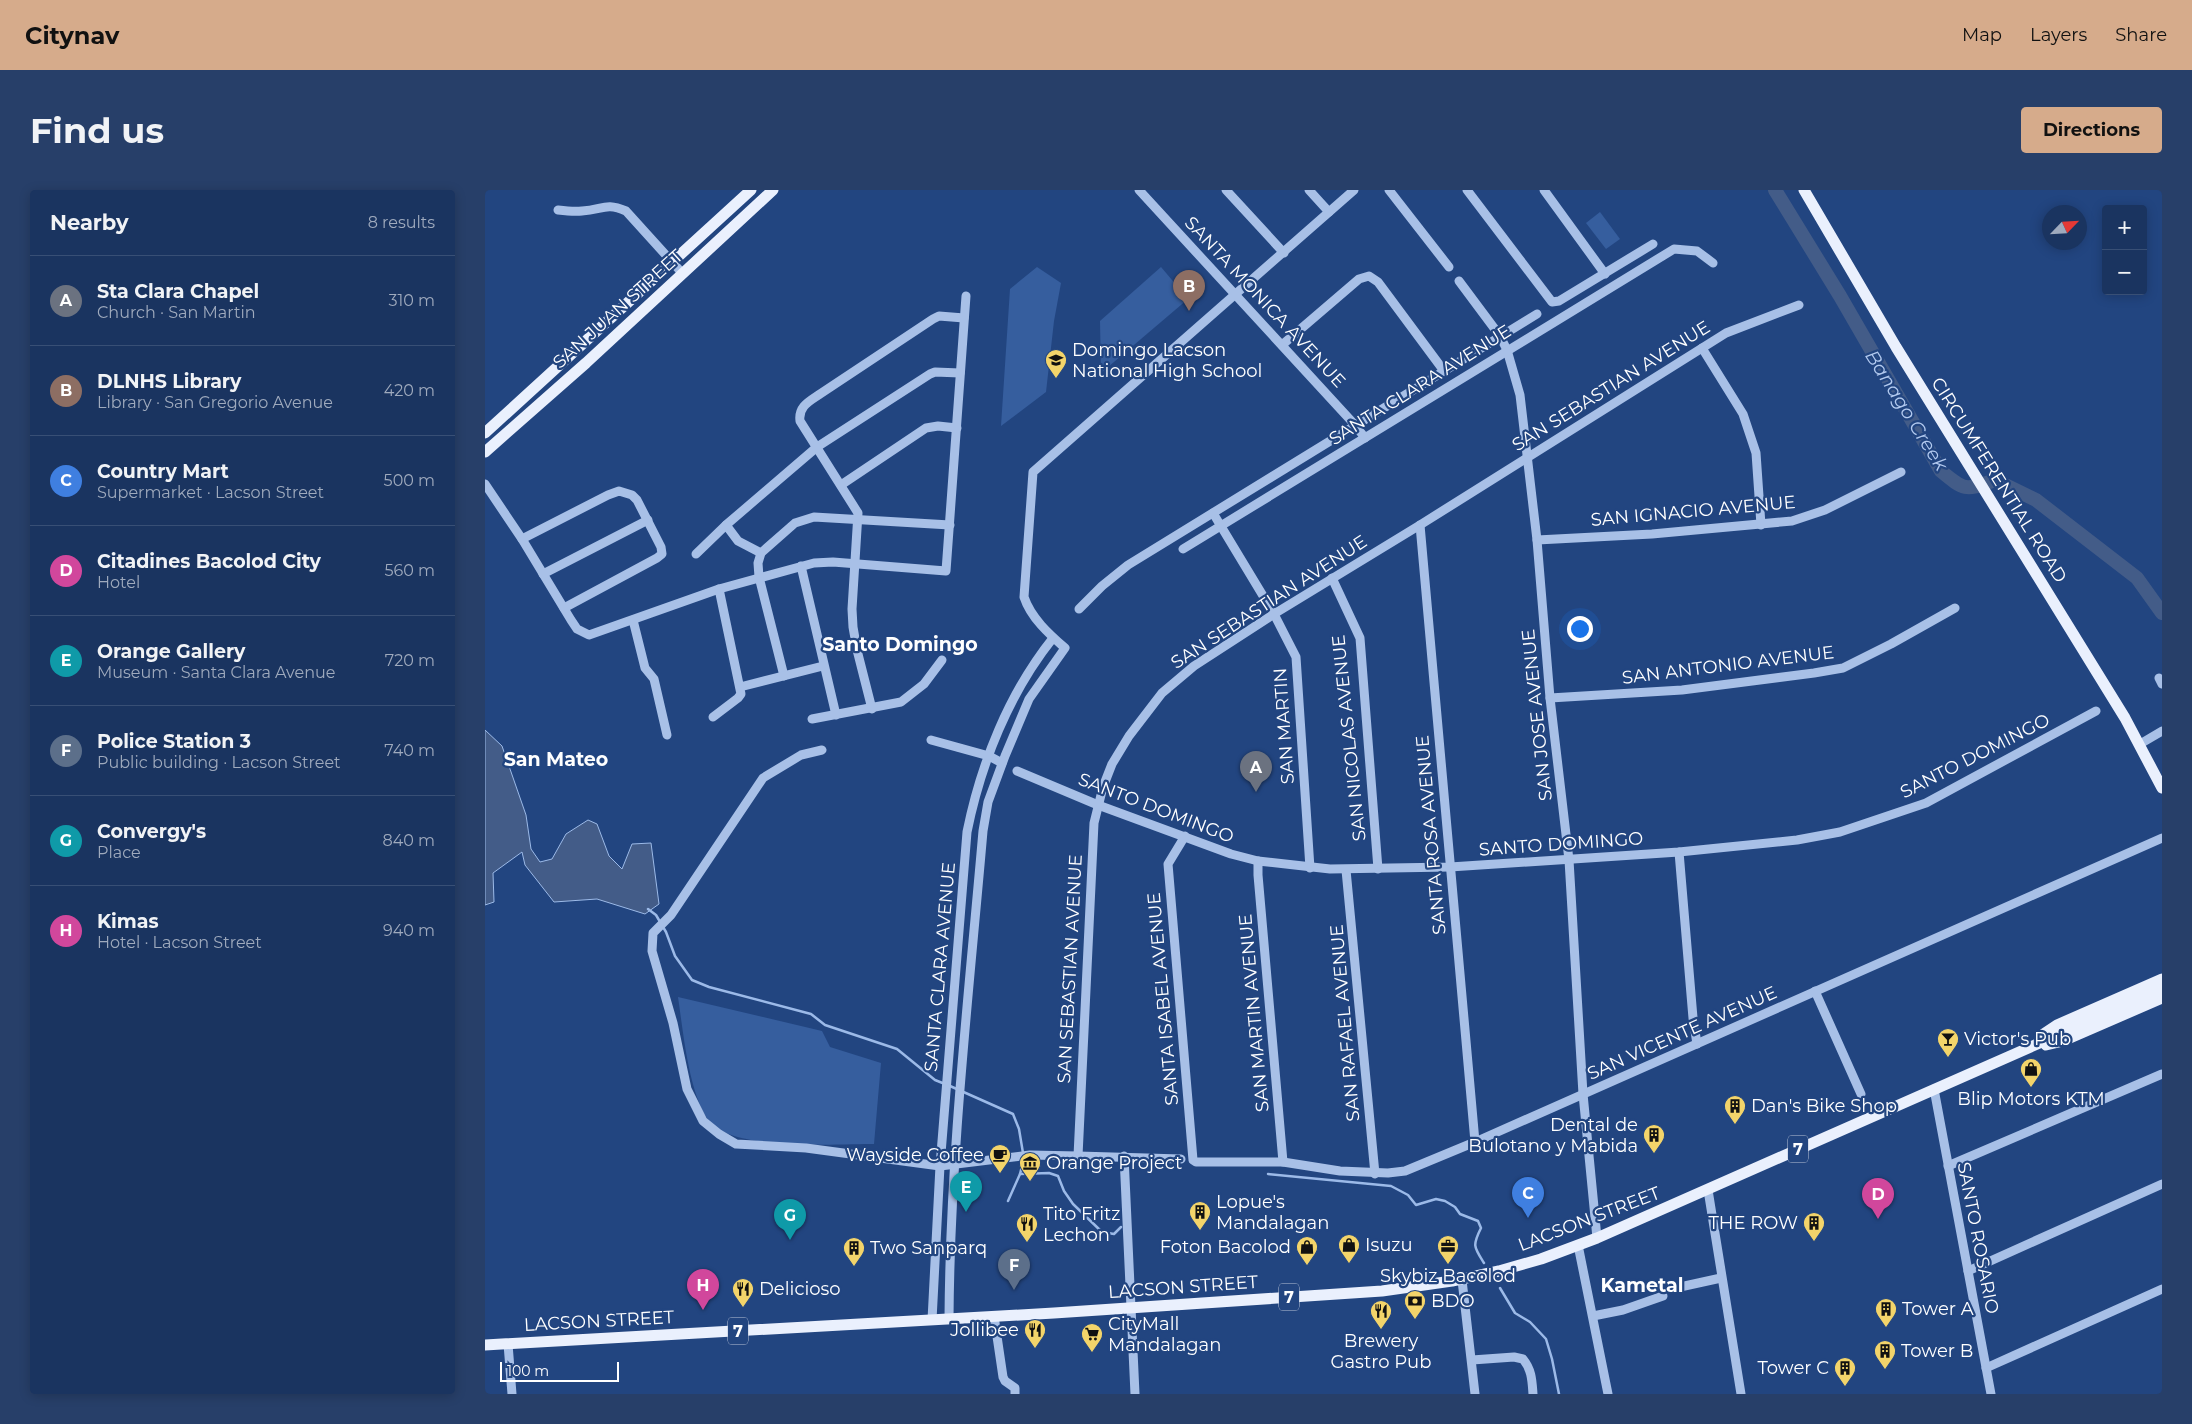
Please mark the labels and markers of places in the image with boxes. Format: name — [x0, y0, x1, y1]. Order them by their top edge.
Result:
pin: B — [1173, 270, 1205, 311]
place label: Domingo Lacson National High School — [1072, 339, 1262, 382]
school or university icon: Domingo Lacson National High School — [1044, 348, 1068, 379]
pin: A — [1240, 751, 1272, 792]
bar icon: Victor's Pub — [1936, 1027, 1960, 1058]
place label: Victor's Pub — [1964, 1028, 2071, 1050]
shop icon: Blip Motors KTM — [2019, 1057, 2043, 1088]
place label: Blip Motors KTM — [1957, 1088, 2105, 1110]
building icon: Dan's Bike Shop — [1723, 1094, 1747, 1125]
place label: Dan's Bike Shop — [1751, 1095, 1897, 1117]
place label: Dental de Bulotano y Mabida — [1468, 1114, 1638, 1157]
building icon: Dental de Bulotano y Mabida — [1642, 1123, 1666, 1154]
cafe icon: Wayside Coffee — [988, 1143, 1012, 1174]
place label: Wayside Coffee — [846, 1144, 984, 1166]
museum icon: Orange Project — [1018, 1151, 1042, 1182]
place label: Orange Project — [1046, 1152, 1182, 1174]
pin: E — [950, 1171, 982, 1212]
pin: C — [1512, 1177, 1544, 1218]
pin: D — [1862, 1178, 1894, 1219]
place label: Lopue's Mandalagan — [1216, 1191, 1329, 1234]
pin: G — [774, 1199, 806, 1240]
building icon: Lopue's Mandalagan — [1188, 1200, 1212, 1231]
place label: Tito Fritz Lechon — [1043, 1203, 1120, 1246]
building icon: THE ROW — [1802, 1211, 1826, 1242]
restaurant icon: Tito Fritz Lechon — [1015, 1212, 1039, 1243]
place label: THE ROW — [1709, 1212, 1798, 1234]
shop icon: Isuzu — [1337, 1233, 1361, 1264]
place label: Isuzu — [1365, 1234, 1413, 1256]
office icon: Skybiz Bacolod — [1436, 1234, 1460, 1265]
shop icon: Foton Bacolod — [1295, 1235, 1319, 1266]
building icon: Two Sanparq — [842, 1236, 866, 1267]
place label: Foton Bacolod — [1160, 1236, 1291, 1258]
place label: Two Sanparq — [870, 1237, 987, 1259]
pin: F — [998, 1249, 1030, 1290]
place label: Skybiz Bacolod — [1380, 1265, 1516, 1287]
pin: H — [687, 1269, 719, 1310]
restaurant icon: Delicioso — [731, 1277, 755, 1308]
place label: Delicioso — [759, 1278, 841, 1300]
bank icon: BDO — [1403, 1289, 1427, 1320]
place label: BDO — [1431, 1290, 1475, 1312]
building icon: Tower A — [1874, 1297, 1898, 1328]
place label: Tower A — [1902, 1298, 1974, 1320]
restaurant icon: Brewery Gastro Pub — [1369, 1299, 1393, 1330]
place label: CityMall Mandalagan — [1108, 1313, 1221, 1356]
restaurant icon: Jollibee — [1023, 1318, 1047, 1349]
place label: Jollibee — [949, 1319, 1019, 1341]
supermarket icon: CityMall Mandalagan — [1080, 1322, 1104, 1353]
place label: Brewery Gastro Pub — [1331, 1330, 1431, 1373]
building icon: Tower B — [1873, 1339, 1897, 1370]
place label: Tower B — [1901, 1340, 1973, 1362]
building icon: Tower C — [1833, 1356, 1857, 1387]
place label: Tower C — [1758, 1357, 1829, 1379]

